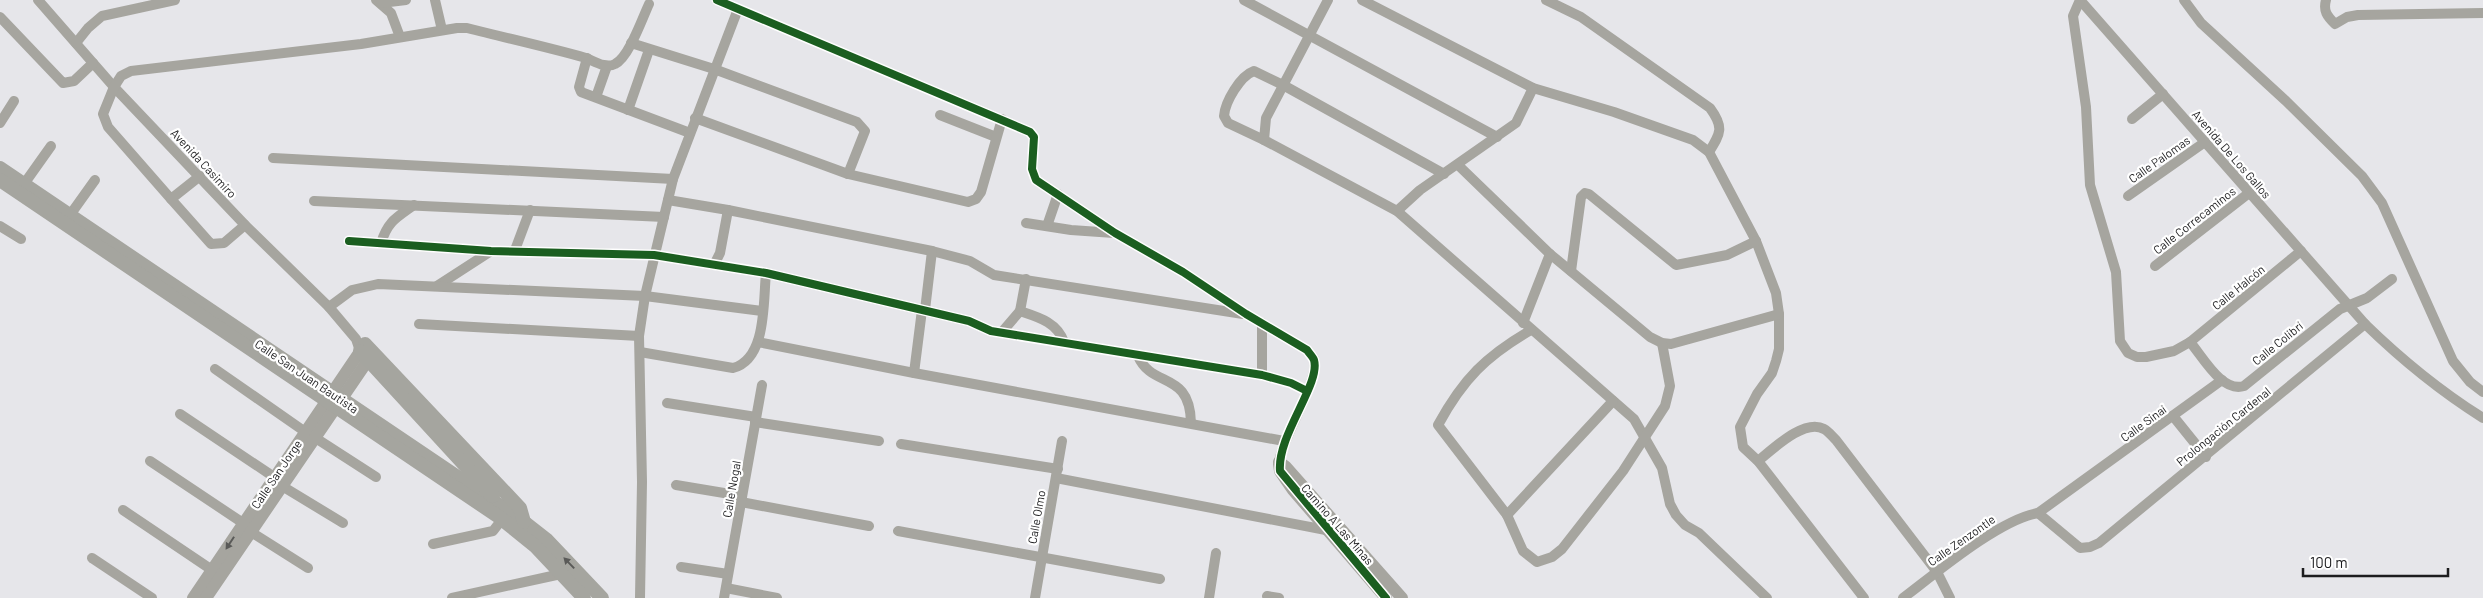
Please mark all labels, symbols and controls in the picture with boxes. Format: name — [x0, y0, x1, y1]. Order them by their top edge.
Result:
street label: Avenida De Los Gallos — [2190, 107, 2274, 201]
street label: Avenida Casimiro — [168, 126, 240, 200]
street label: Calle Palomas — [2126, 132, 2193, 185]
street label: Calle Correcaminos — [2150, 183, 2238, 256]
street label: Calle Halcón — [2209, 262, 2267, 312]
street label: Calle Colibrí — [2249, 318, 2305, 368]
street label: Calle San Juan Bautista — [253, 336, 361, 416]
street label: Prolongación Cardenal — [2173, 384, 2273, 468]
street label: Calle Sinaí — [2117, 402, 2169, 444]
street label: Calle San Jorge — [248, 437, 304, 511]
street label: Calle Nogal — [719, 459, 743, 519]
street label: Camino A Las Minas — [1299, 481, 1377, 567]
street label: Calle Olmo — [1024, 489, 1048, 545]
street label: Calle Zenzontle — [1925, 512, 1997, 568]
one-way arrow — [225, 536, 235, 550]
scale bar — [2303, 546, 2448, 578]
text: 100 m — [2310, 553, 2348, 571]
one-way arrow — [563, 557, 575, 569]

